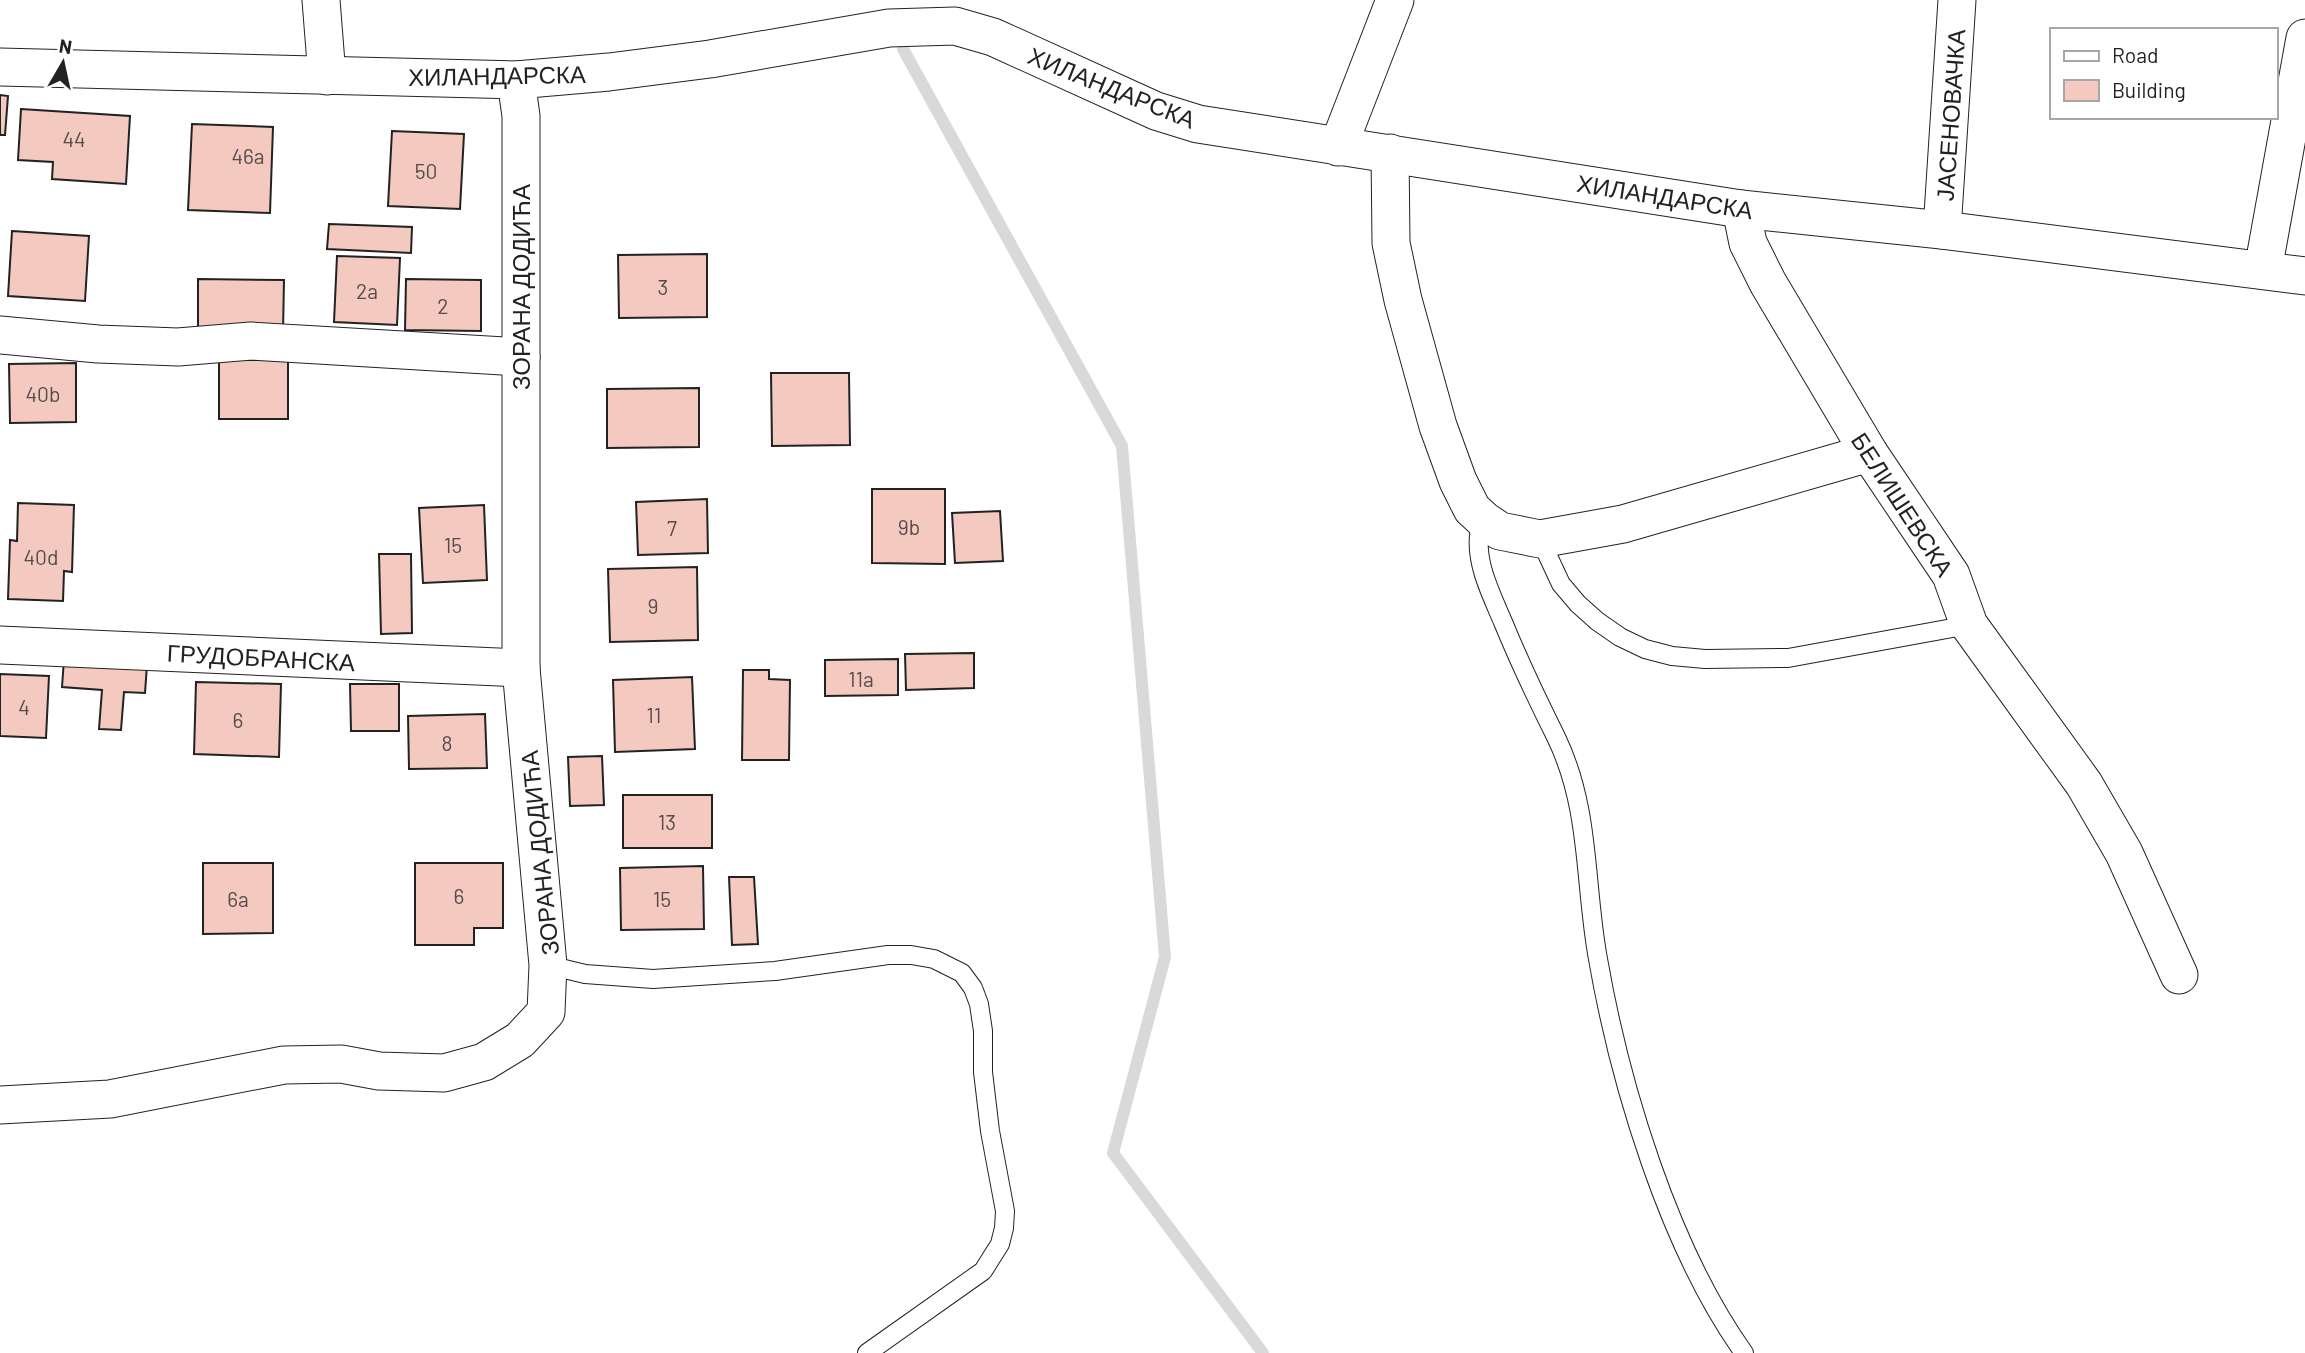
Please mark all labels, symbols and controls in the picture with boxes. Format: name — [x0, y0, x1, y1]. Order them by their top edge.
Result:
north arrow — [28, 28, 98, 98]
street label: ЈАСЕНОВАЧКА — [1930, 28, 1970, 202]
legend — [2050, 28, 2277, 119]
text: N — [58, 33, 74, 58]
street label: ХИЛАНДАРСКА — [1024, 40, 1200, 134]
text: Road — [2112, 42, 2158, 67]
street label: ХИЛАНДАРСКА — [408, 59, 586, 91]
text: Building — [2112, 77, 2186, 102]
house number: 44 — [62, 126, 86, 151]
house number: 46a — [231, 143, 265, 168]
house number: 50 — [415, 158, 437, 183]
street label: ХИЛАНДАРСКА — [1575, 168, 1755, 224]
street label: ЗОРАНА ДОДИЋА — [506, 184, 535, 390]
house number: 3 — [658, 274, 668, 299]
house number: 2a — [356, 278, 378, 303]
house number: 2 — [437, 293, 449, 318]
house number: 40b — [26, 381, 60, 406]
street label: БЕЛИШЕВСКА — [1846, 427, 1960, 581]
house number: 9b — [898, 514, 920, 539]
house number: 7 — [667, 515, 677, 540]
house number: 15 — [444, 532, 462, 557]
house number: 40d — [24, 544, 58, 569]
house number: 9 — [648, 593, 658, 618]
street label: ГРУДОБРАНСКА — [166, 638, 356, 676]
house number: 11a — [848, 666, 874, 691]
house number: 4 — [18, 694, 30, 719]
house number: 11 — [647, 702, 661, 727]
house number: 6 — [233, 707, 243, 732]
house number: 8 — [442, 730, 452, 755]
street label: ЗОРАНА ДОДИЋА — [514, 749, 564, 957]
house number: 13 — [658, 809, 676, 834]
house number: 6 — [454, 883, 464, 908]
house number: 6a — [227, 886, 249, 911]
house number: 15 — [653, 886, 671, 911]

